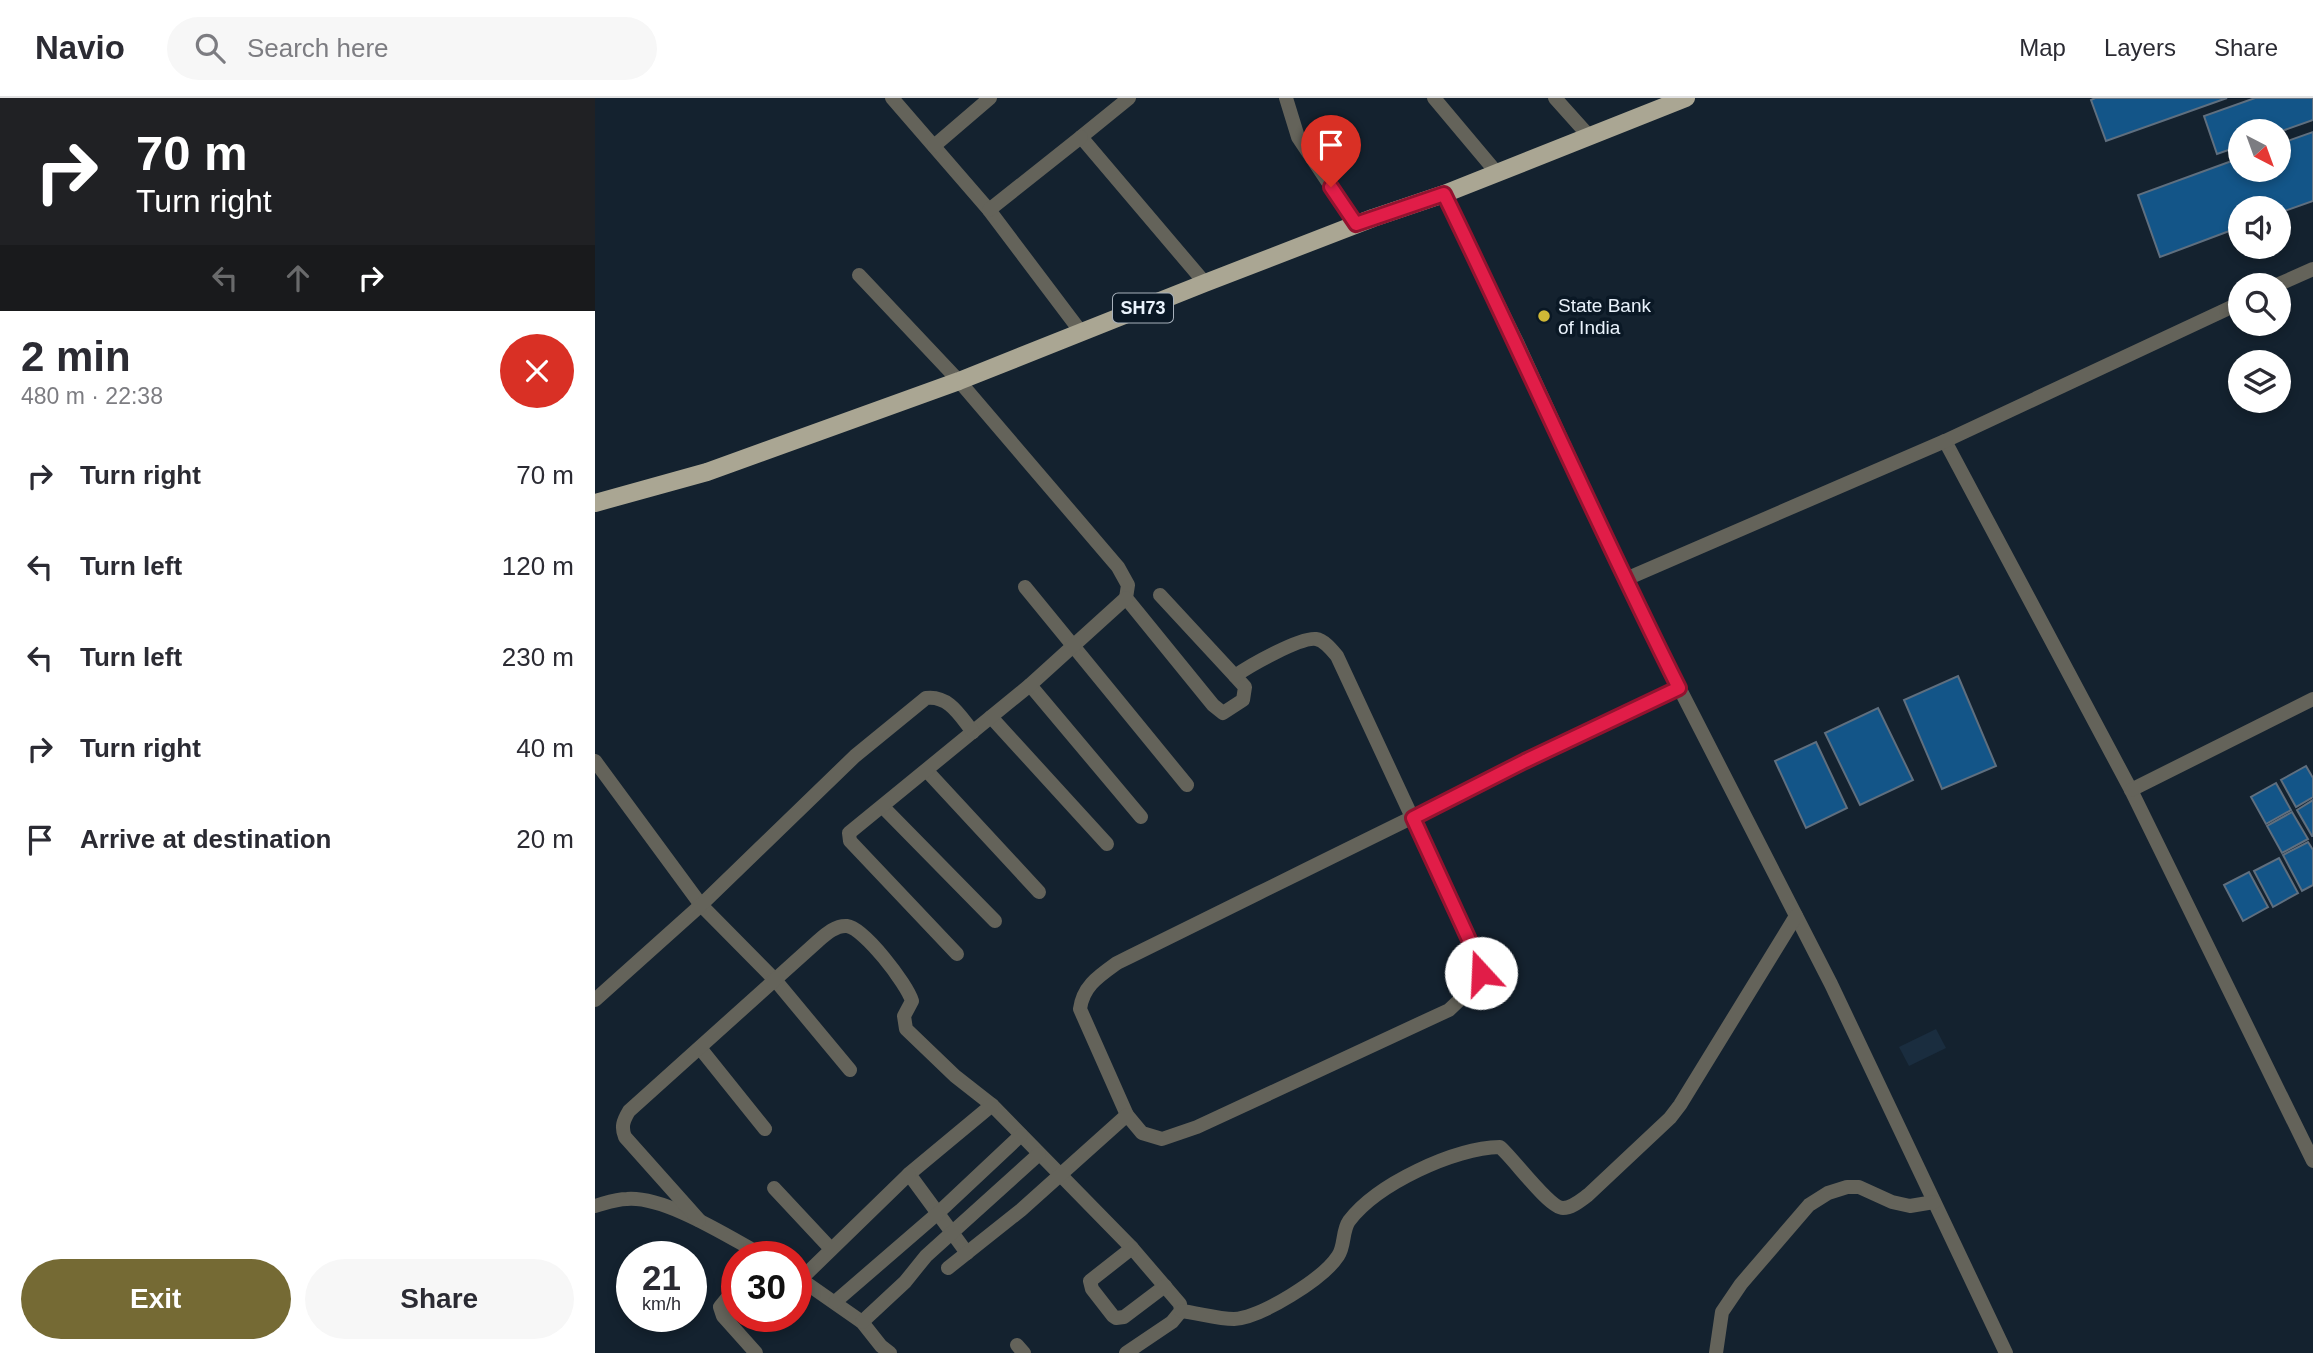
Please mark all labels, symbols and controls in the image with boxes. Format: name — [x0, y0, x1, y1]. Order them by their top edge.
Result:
search box — [167, 17, 657, 80]
text: Navio — [35, 29, 125, 66]
icon: search — [191, 29, 229, 67]
text: Search here — [247, 33, 389, 63]
text: Map — [2019, 34, 2066, 61]
text: Layers — [2104, 34, 2176, 61]
text: Share — [2214, 34, 2278, 61]
pin — [1301, 115, 1361, 187]
north arrow — [2228, 119, 2291, 182]
map controls — [2228, 119, 2291, 413]
icon: right — [21, 126, 112, 217]
text: 70 m — [136, 126, 248, 180]
icon: arrive — [1312, 126, 1350, 164]
text: Turn right — [136, 183, 272, 219]
button: sound — [2228, 196, 2291, 259]
icon: left — [206, 259, 244, 297]
icon: ahead — [279, 259, 317, 297]
icon: right — [352, 259, 390, 297]
button: search — [2228, 273, 2291, 336]
road number: SH73 — [1113, 294, 1173, 322]
place label: State Bank of India — [1558, 295, 1651, 338]
marker: State Bank of India — [1536, 308, 1552, 324]
text: 2 min — [21, 333, 131, 380]
button: close — [500, 334, 574, 408]
button: layers — [2228, 350, 2291, 413]
text: 480 m · 22:38 — [21, 383, 163, 409]
icon: right — [21, 457, 59, 495]
text: Turn right — [80, 460, 201, 490]
text: 70 m — [516, 460, 574, 490]
icon: left — [21, 548, 59, 586]
text: Turn left — [80, 551, 182, 581]
text: 120 m — [502, 551, 574, 581]
icon: left — [21, 639, 59, 677]
text: Turn left — [80, 642, 182, 672]
text: 230 m — [502, 642, 574, 672]
icon: right — [21, 730, 59, 768]
text: Turn right — [80, 733, 201, 763]
text: 40 m — [516, 733, 574, 763]
icon: arrive — [21, 821, 59, 859]
text: Arrive at destination — [80, 824, 331, 854]
text: 20 m — [516, 824, 574, 854]
position arrow — [1444, 936, 1518, 1010]
speed limit sign: 30 — [721, 1241, 812, 1332]
text: 21 — [642, 1258, 681, 1297]
button: Exit — [21, 1259, 291, 1339]
button: Share — [305, 1259, 574, 1339]
text: km/h — [642, 1294, 681, 1314]

